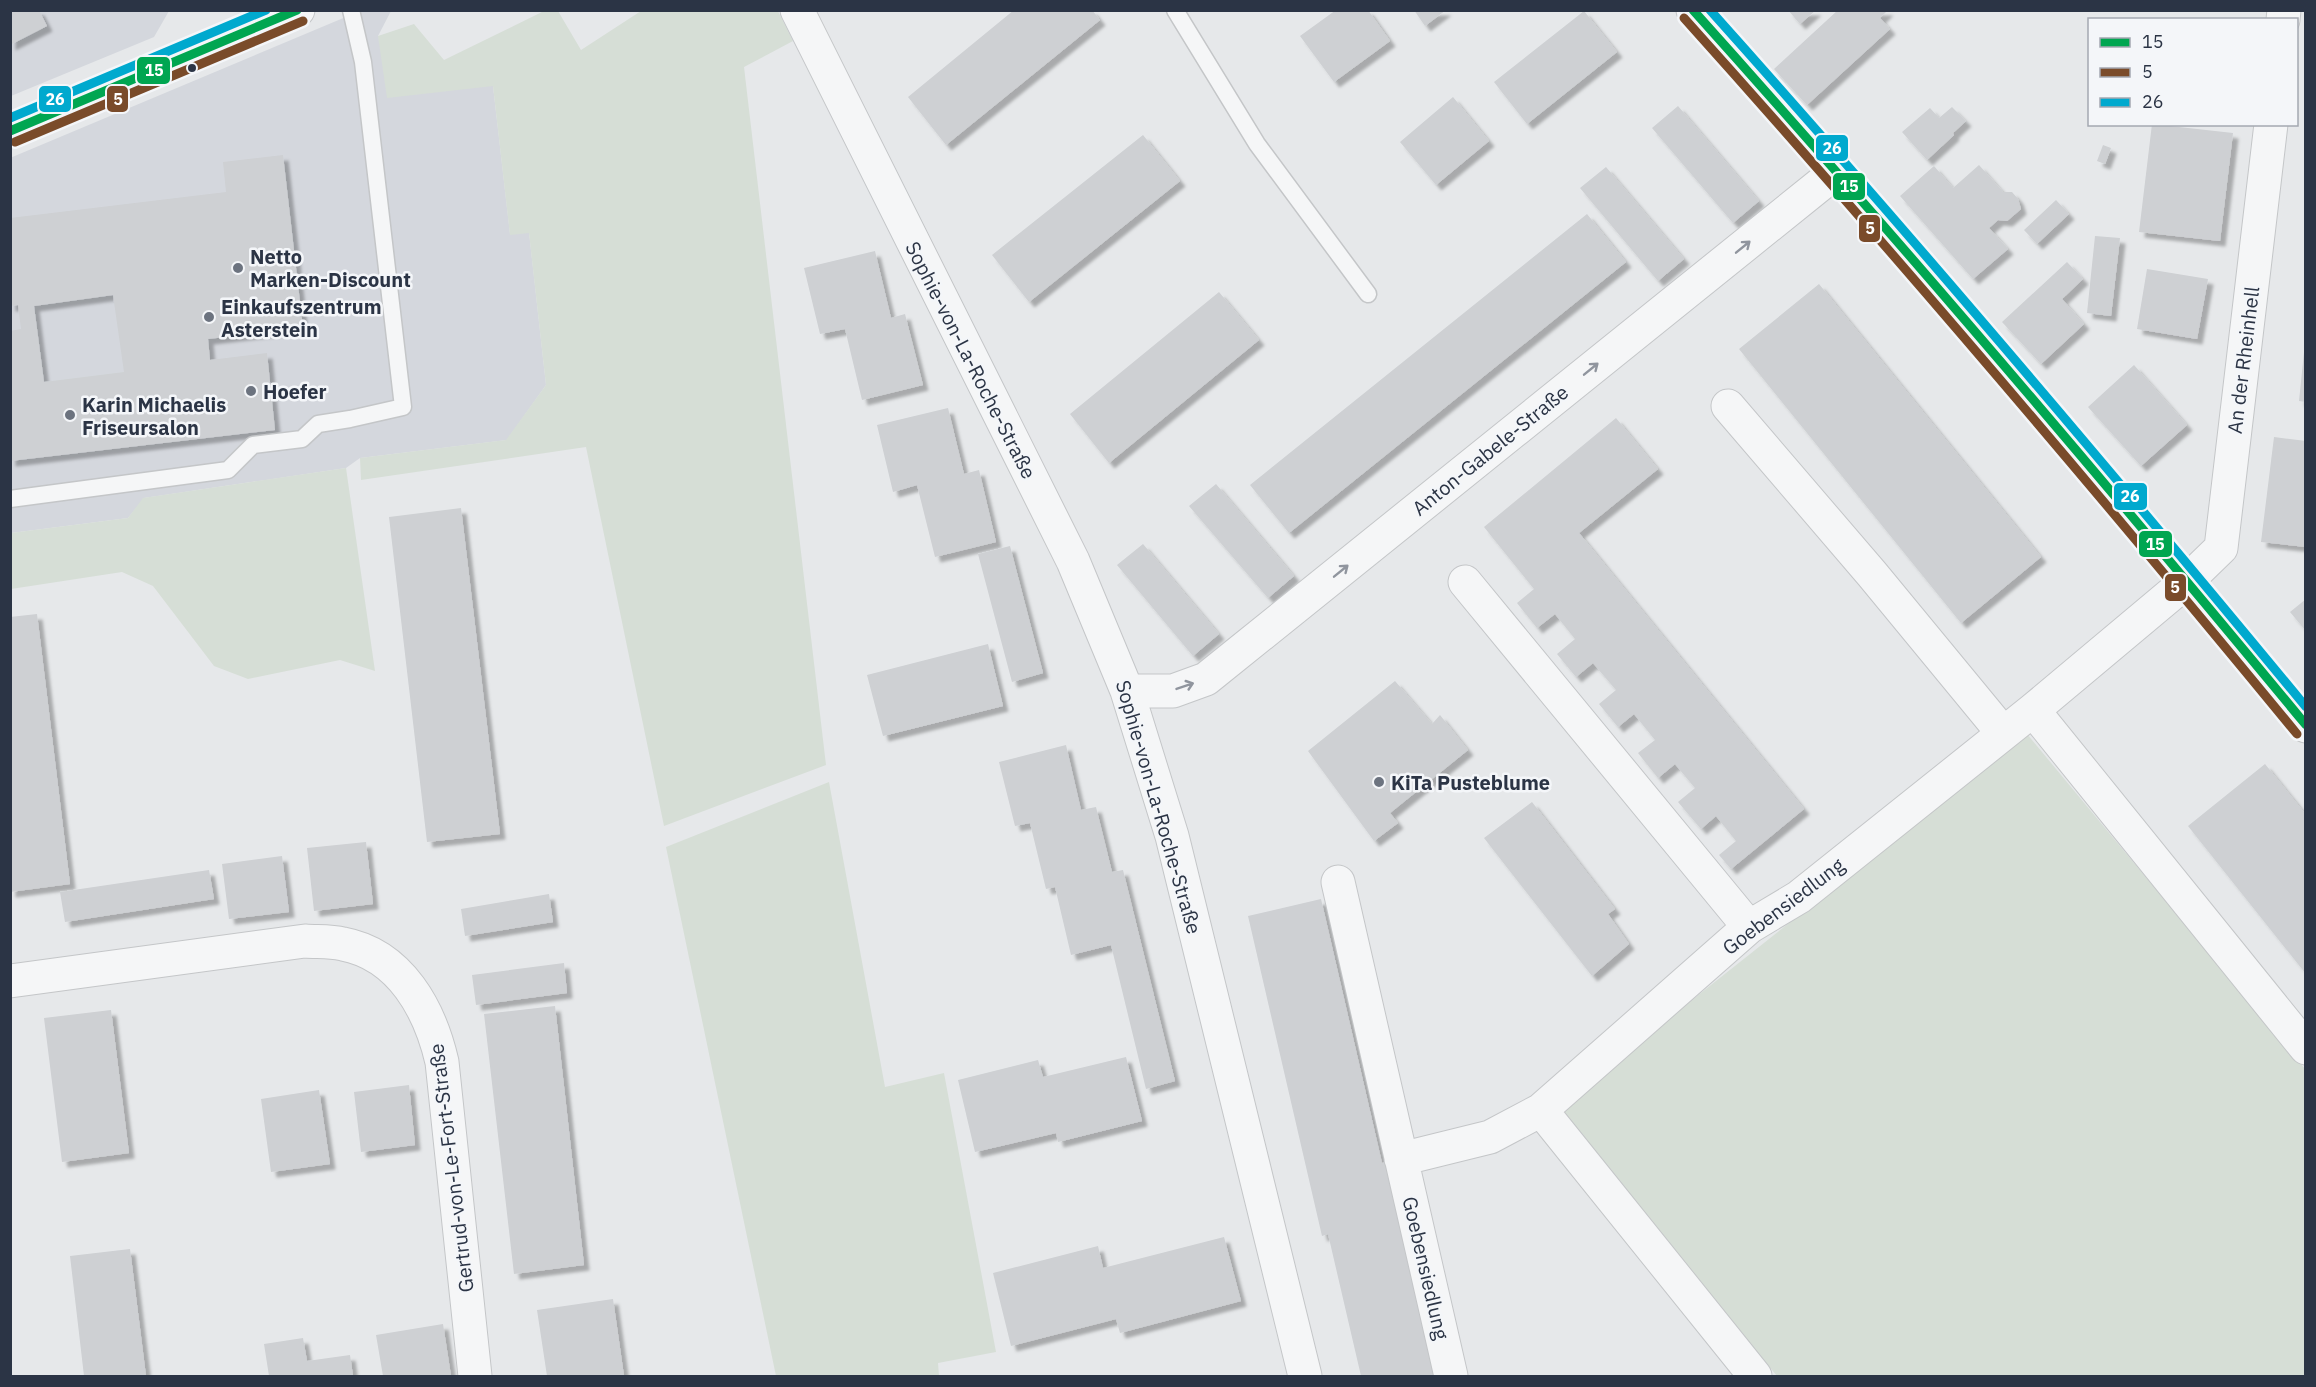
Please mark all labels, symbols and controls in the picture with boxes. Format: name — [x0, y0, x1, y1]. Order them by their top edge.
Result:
legend — [2088, 18, 2298, 126]
text: 15 — [2142, 30, 2164, 53]
line badge: 15 — [136, 56, 171, 85]
text: 15 — [144, 60, 164, 80]
text: 5 — [2142, 60, 2153, 83]
unlabelled marker — [186, 62, 198, 74]
line badge: 26 — [38, 85, 72, 113]
line badge: 5 — [106, 85, 129, 113]
text: 26 — [45, 89, 65, 109]
text: 5 — [113, 89, 123, 109]
text: 26 — [2142, 90, 2164, 113]
line badge: 26 — [1815, 134, 1849, 162]
text: 26 — [1822, 138, 1842, 158]
line badge: 15 — [1832, 172, 1866, 201]
text: 15 — [1839, 176, 1859, 196]
line badge: 5 — [1858, 214, 1881, 243]
text: 5 — [1865, 218, 1875, 238]
street label: Sophie-von-La-Roche-Straße — [899, 237, 1043, 483]
one-way arrow — [1735, 240, 1750, 254]
place label: Netto Marken-Discount — [250, 243, 411, 293]
marker: Netto Marken-Discount — [231, 261, 245, 275]
street label: An der Rheinhell — [2221, 285, 2265, 435]
place label: Einkaufszentrum Asterstein — [221, 293, 382, 343]
marker: Einkaufszentrum Asterstein — [202, 310, 216, 324]
one-way arrow — [1583, 362, 1598, 376]
place label: Hoefer — [263, 378, 326, 405]
street label: Anton-Gabele-Straße — [1406, 379, 1574, 521]
marker: Hoefer — [244, 384, 258, 398]
place label: Karin Michaelis Friseursalon — [82, 391, 226, 441]
marker: Karin Michaelis Friseursalon — [63, 408, 77, 422]
line badge: 26 — [2113, 482, 2148, 511]
text: 26 — [2120, 486, 2140, 506]
line badge: 15 — [2138, 530, 2173, 558]
text: 15 — [2145, 534, 2165, 554]
one-way arrow — [1333, 564, 1349, 577]
line badge: 5 — [2164, 573, 2187, 602]
text: 5 — [2170, 577, 2180, 597]
street label: Sophie-von-La-Roche-Straße — [1110, 677, 1208, 937]
one-way arrow — [1175, 680, 1194, 691]
place label: KiTa Pusteblume — [1391, 769, 1550, 796]
marker: KiTa Pusteblume — [1372, 775, 1386, 789]
street label: Goebensiedlung — [1717, 851, 1850, 961]
street label: Gertrud-von-Le-Fort-Straße — [422, 1042, 480, 1294]
street label: Goebensiedlung — [1396, 1194, 1456, 1343]

